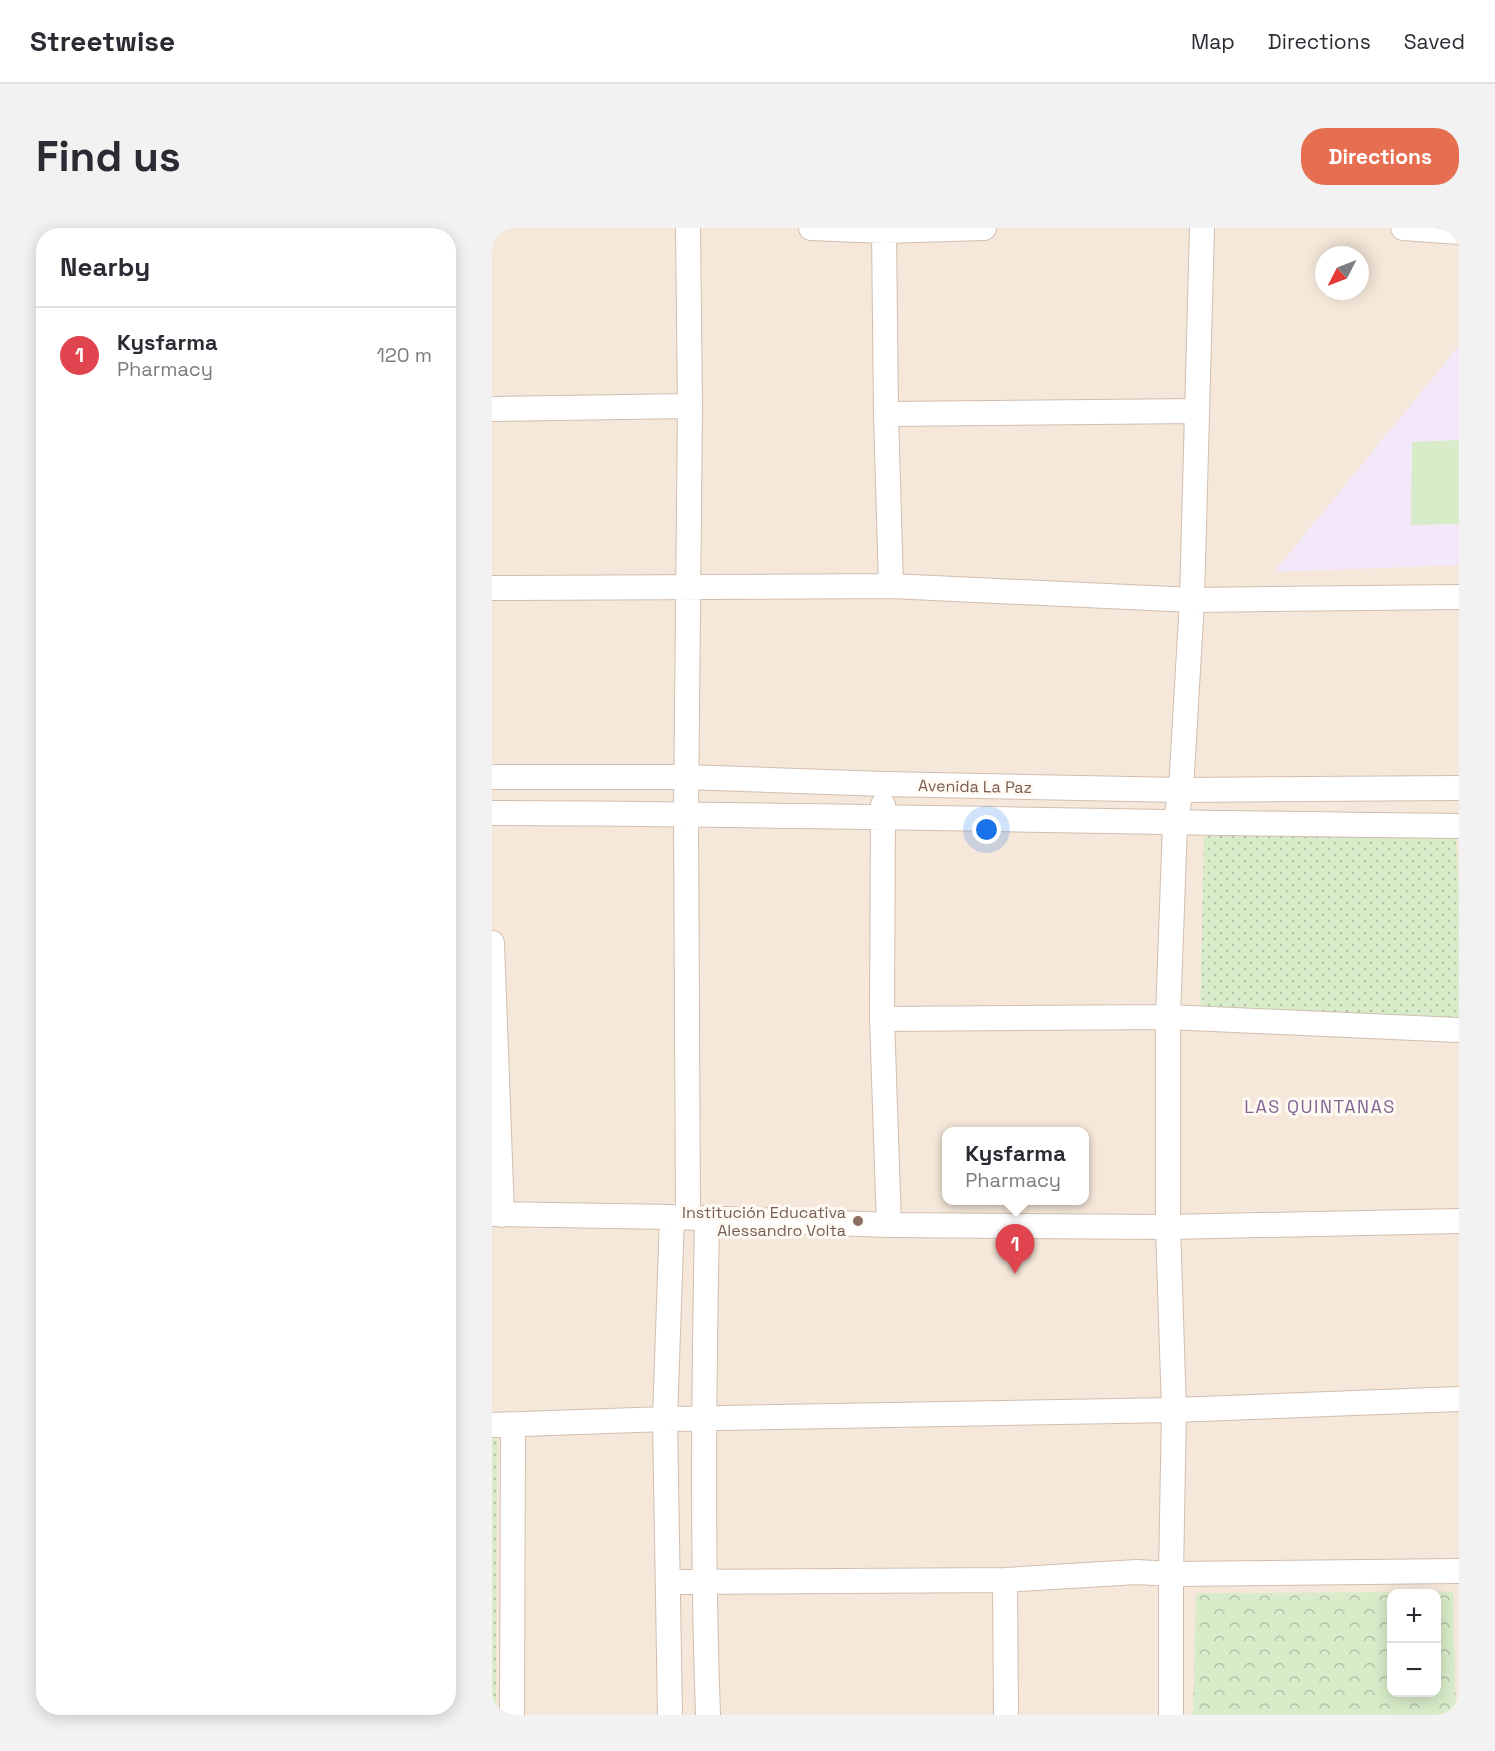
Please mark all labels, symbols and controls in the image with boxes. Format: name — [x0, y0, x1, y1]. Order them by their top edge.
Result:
text: Streetwise — [30, 23, 175, 59]
text: Map — [1191, 28, 1235, 55]
text: Directions — [1268, 28, 1371, 55]
text: Saved — [1404, 28, 1465, 55]
button: Directions — [1301, 128, 1459, 185]
text: Find us — [36, 130, 181, 183]
north arrow — [1315, 246, 1369, 300]
text: Nearby — [60, 250, 150, 284]
text: Kysfarma — [117, 328, 218, 356]
text: 1 — [75, 342, 84, 368]
text: 120 m — [376, 342, 432, 368]
text: Pharmacy — [117, 356, 213, 382]
street label: Avenida La Paz — [918, 775, 1032, 798]
your location — [972, 815, 1001, 844]
district label: LAS QUINTANAS — [1244, 1095, 1396, 1118]
popup — [942, 1127, 1089, 1205]
text: Kysfarma — [965, 1139, 1066, 1167]
text: Pharmacy — [965, 1167, 1061, 1193]
place label: Institución Educativa Alessandro Volta — [682, 1202, 846, 1241]
marker: Institución Educativa Alessandro Volta — [851, 1214, 865, 1228]
pin: 1 — [996, 1224, 1034, 1274]
map controls — [1387, 1589, 1441, 1697]
button: + — [1387, 1589, 1441, 1643]
button: − — [1387, 1643, 1441, 1697]

